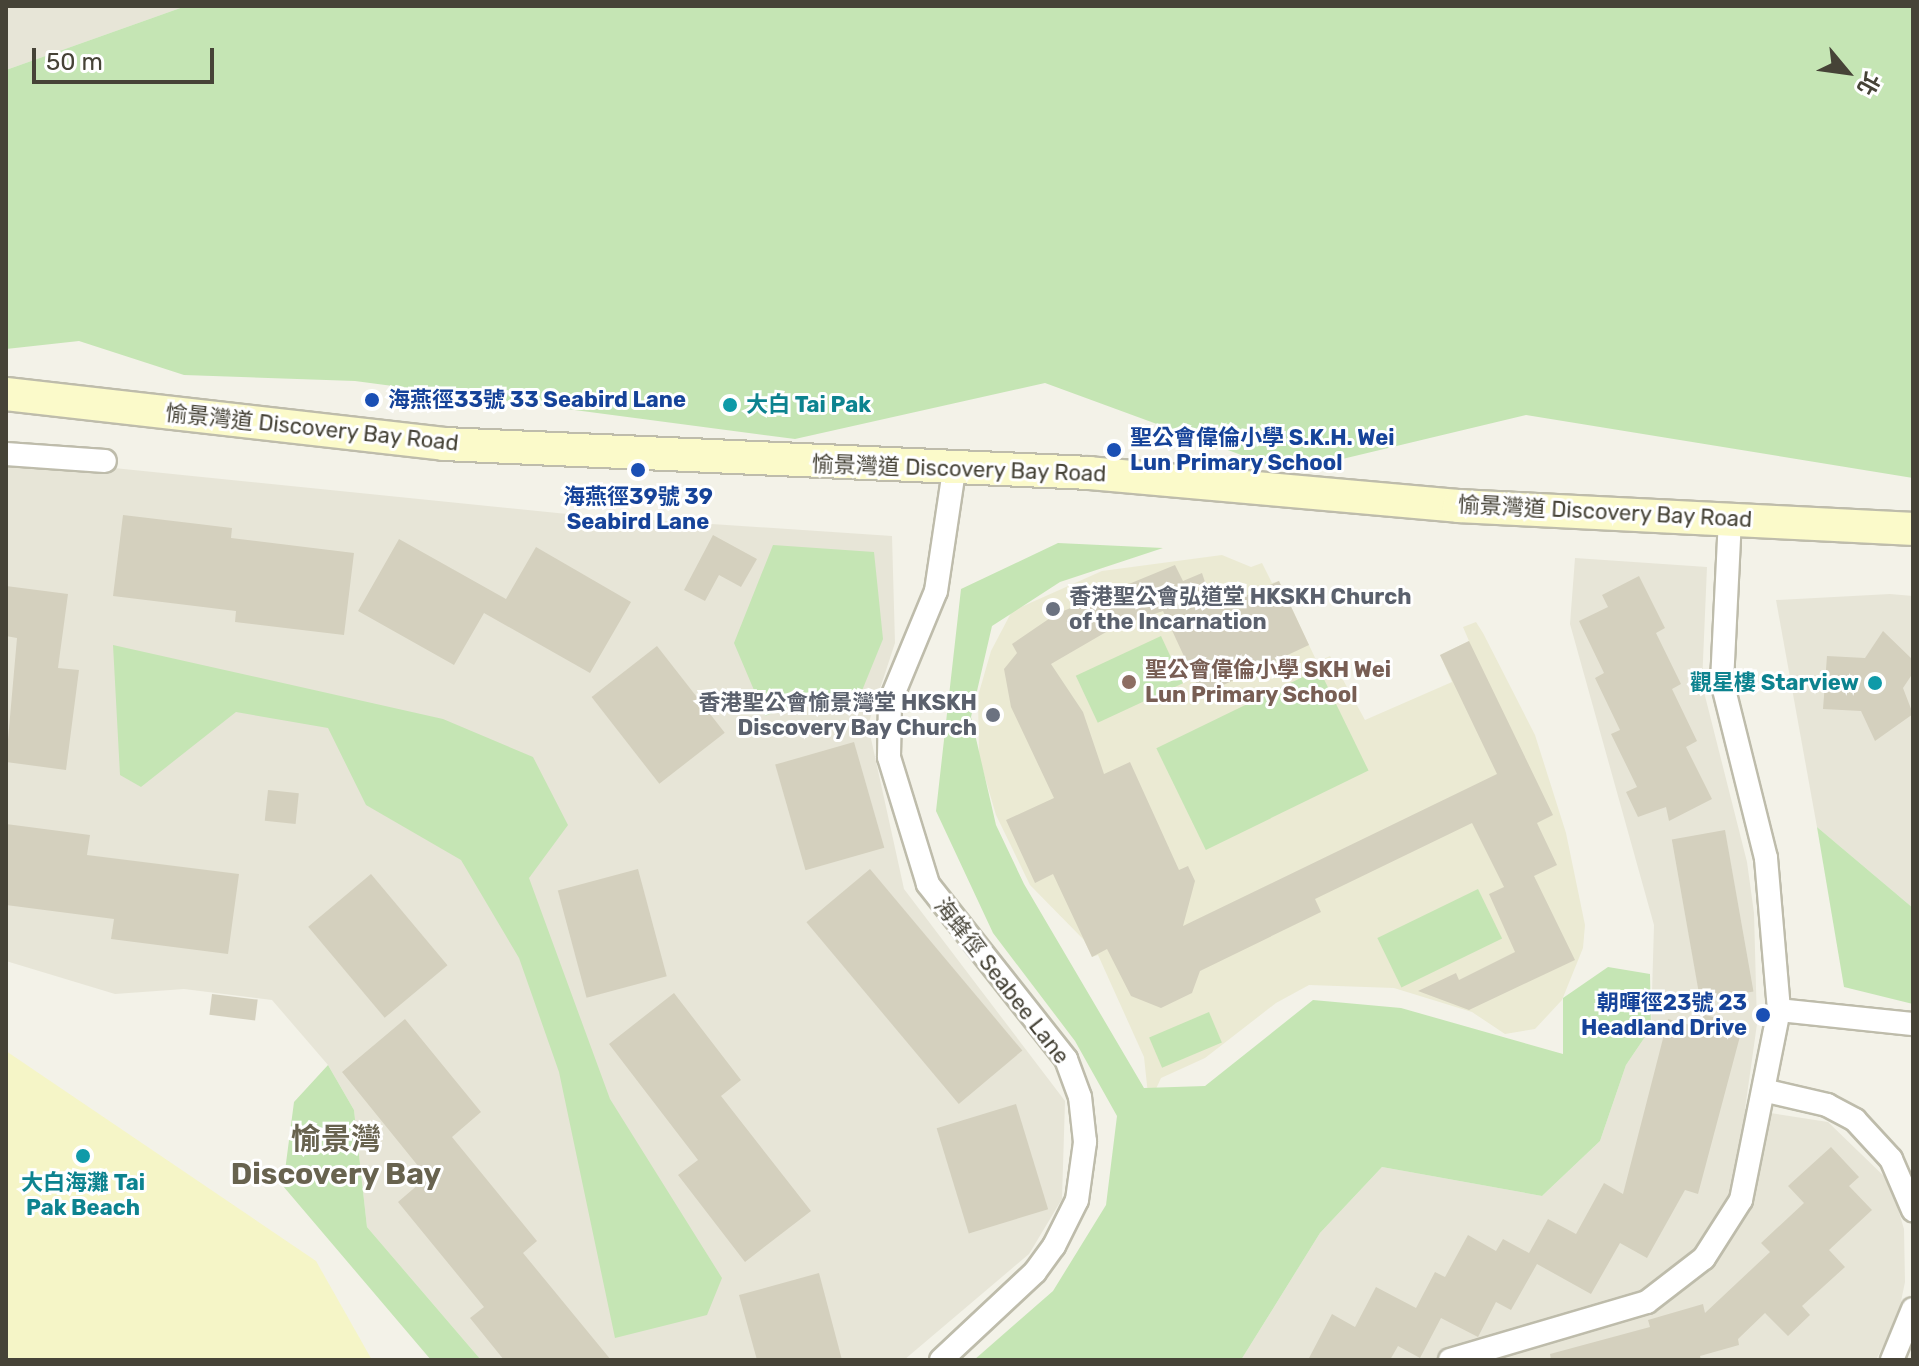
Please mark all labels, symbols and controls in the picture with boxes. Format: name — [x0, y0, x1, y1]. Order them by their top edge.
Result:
scale bar — [36, 32, 218, 82]
north arrow — [1807, 32, 1887, 112]
text: 50 m — [46, 48, 103, 76]
text: 北 — [1851, 68, 1886, 100]
place label: 海燕徑33號 33 Seabird Lane — [388, 387, 686, 413]
marker: 海燕徑33號 33 Seabird Lane — [363, 391, 381, 409]
place label: 大白 Tai Pak — [746, 392, 871, 418]
marker: 大白 Tai Pak — [721, 396, 739, 414]
street label: 愉景灣道 Discovery Bay Road — [164, 399, 460, 457]
place label: 聖公會偉倫小學 S.K.H. Wei Lun Primary School — [1130, 424, 1395, 476]
marker: 聖公會偉倫小學 S.K.H. Wei Lun Primary School — [1105, 441, 1123, 459]
street label: 愉景灣道 Discovery Bay Road — [811, 451, 1107, 487]
marker: 海燕徑39號 39 Seabird Lane — [629, 461, 647, 479]
place label: 海燕徑39號 39 Seabird Lane — [563, 483, 713, 534]
street label: 愉景灣道 Discovery Bay Road — [1457, 491, 1753, 533]
place label: 香港聖公會弘道堂 HKSKH Church of the Incarnation — [1069, 583, 1411, 634]
marker: 香港聖公會弘道堂 HKSKH Church of the Incarnation — [1044, 600, 1062, 618]
place label: 聖公會偉倫小學 SKH Wei Lun Primary School — [1145, 656, 1391, 708]
place label: 觀星樓 Starview — [1690, 670, 1859, 696]
marker: 聖公會偉倫小學 SKH Wei Lun Primary School — [1120, 673, 1138, 691]
marker: 觀星樓 Starview — [1866, 674, 1884, 692]
place label: 香港聖公會愉景灣堂 HKSKH Discovery Bay Church — [698, 689, 977, 740]
marker: 香港聖公會愉景灣堂 HKSKH Discovery Bay Church — [984, 706, 1002, 724]
street label: 海蜂徑 Seabee Lane — [929, 893, 1075, 1069]
place label: 朝暉徑23號 23 Headland Drive — [1581, 989, 1747, 1040]
marker: 朝暉徑23號 23 Headland Drive — [1754, 1006, 1772, 1024]
district label: 愉景灣 Discovery Bay — [230, 1121, 442, 1192]
marker: 大白海灘 Tai Pak Beach — [74, 1147, 92, 1165]
place label: 大白海灘 Tai Pak Beach — [21, 1169, 145, 1220]

